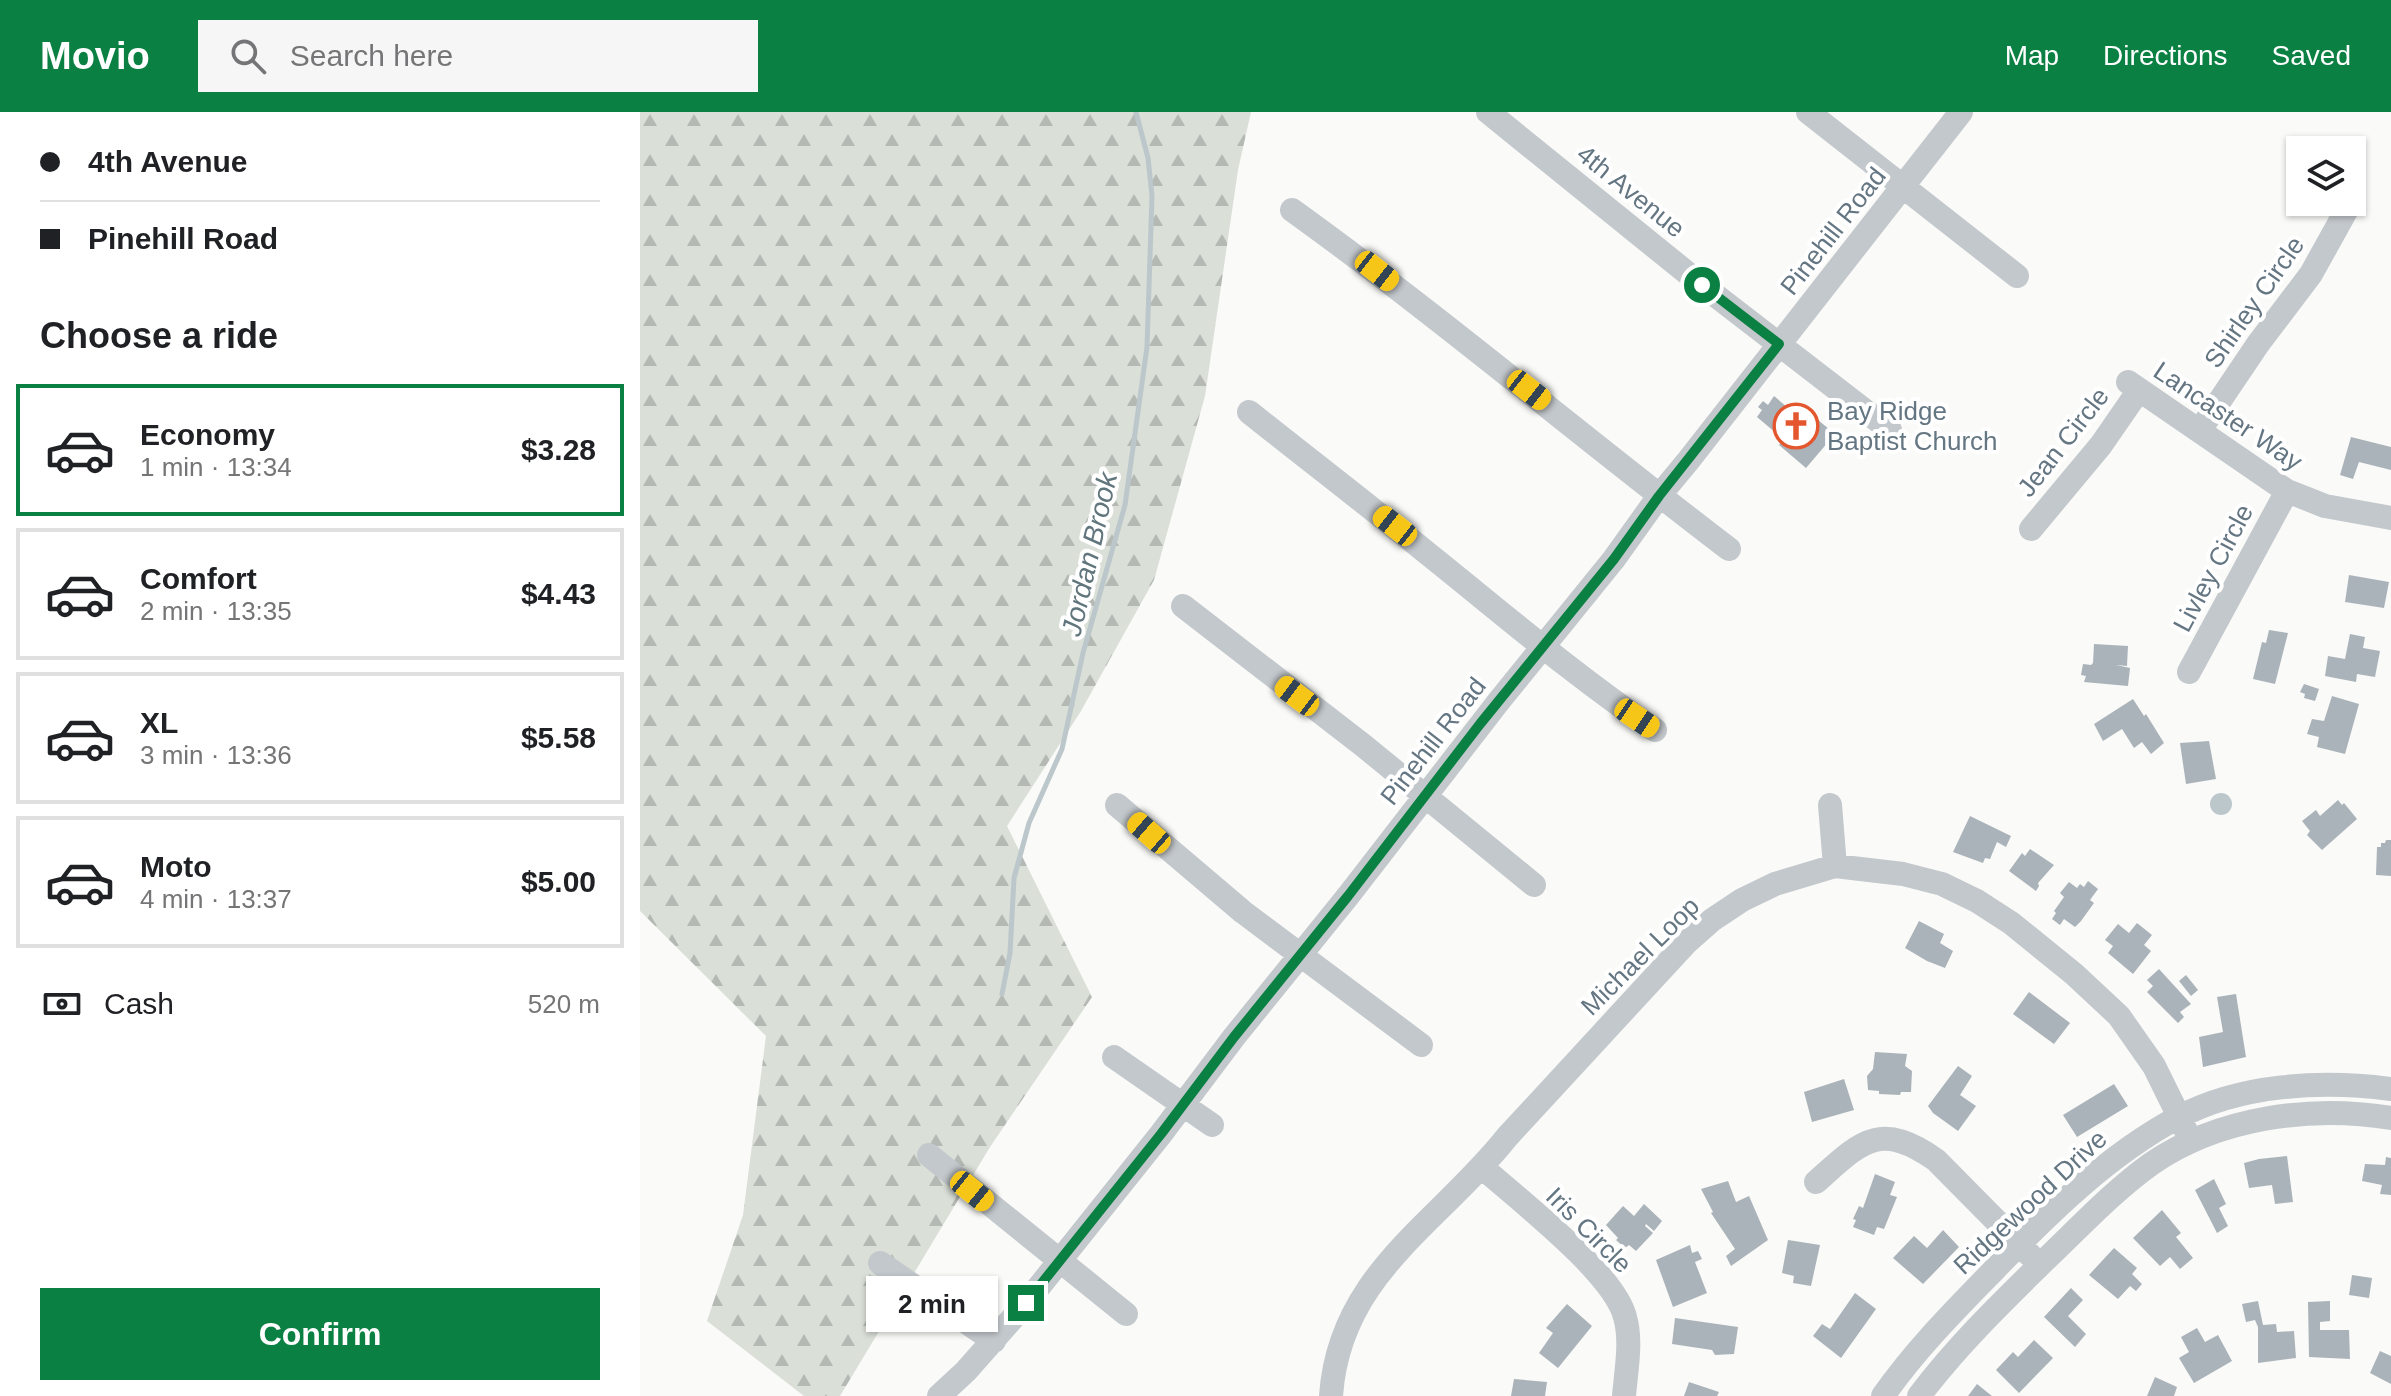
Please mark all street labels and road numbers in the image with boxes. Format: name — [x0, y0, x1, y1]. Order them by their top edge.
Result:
street label: 4th Avenue — [1571, 139, 1691, 243]
street label: Pinehill Road — [1774, 161, 1892, 301]
street label: Shirley Circle — [2198, 231, 2310, 373]
street label: Lancaster Way — [2148, 355, 2308, 477]
street label: Jean Circle — [2011, 382, 2115, 502]
street label: Livley Circle — [2167, 499, 2259, 637]
street label: Pinehill Road — [1374, 671, 1492, 811]
street label: Michael Loop — [1575, 891, 1705, 1021]
street label: Ridgewood Drive — [1947, 1124, 2113, 1280]
street label: Iris Circle — [1540, 1181, 1638, 1279]

